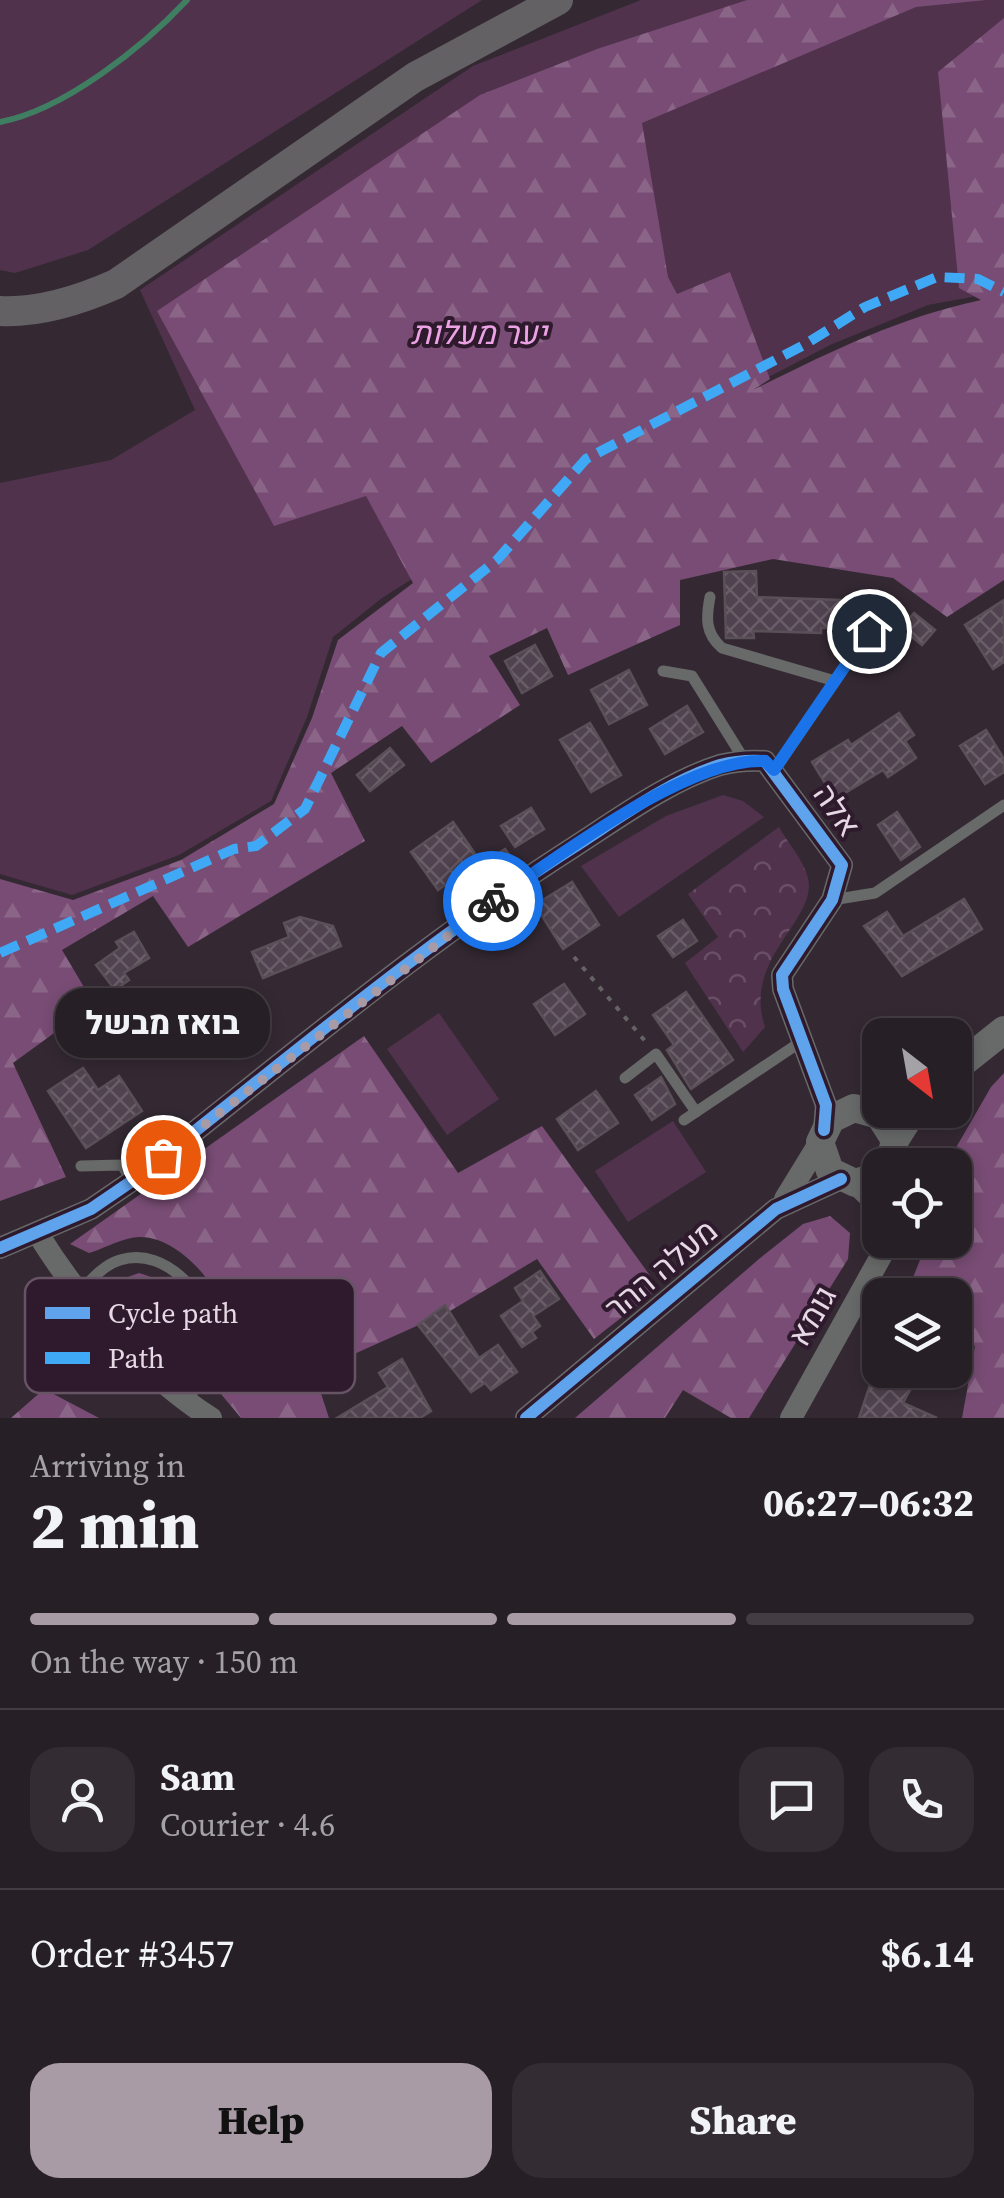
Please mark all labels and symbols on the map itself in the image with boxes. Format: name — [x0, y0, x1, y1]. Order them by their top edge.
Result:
park label: יער מעלות — [411, 311, 549, 355]
pin — [827, 589, 912, 674]
street label: אלה — [803, 775, 871, 845]
courier — [443, 851, 543, 951]
callout: בואז מבשל — [56, 987, 270, 1057]
north arrow — [862, 1018, 972, 1128]
pin — [121, 1115, 206, 1200]
street label: מעלה ההר — [595, 1209, 727, 1329]
legend — [25, 1278, 355, 1393]
street label: גומא — [777, 1278, 847, 1354]
text: Cycle path — [108, 1294, 238, 1332]
text: Path — [108, 1339, 165, 1377]

